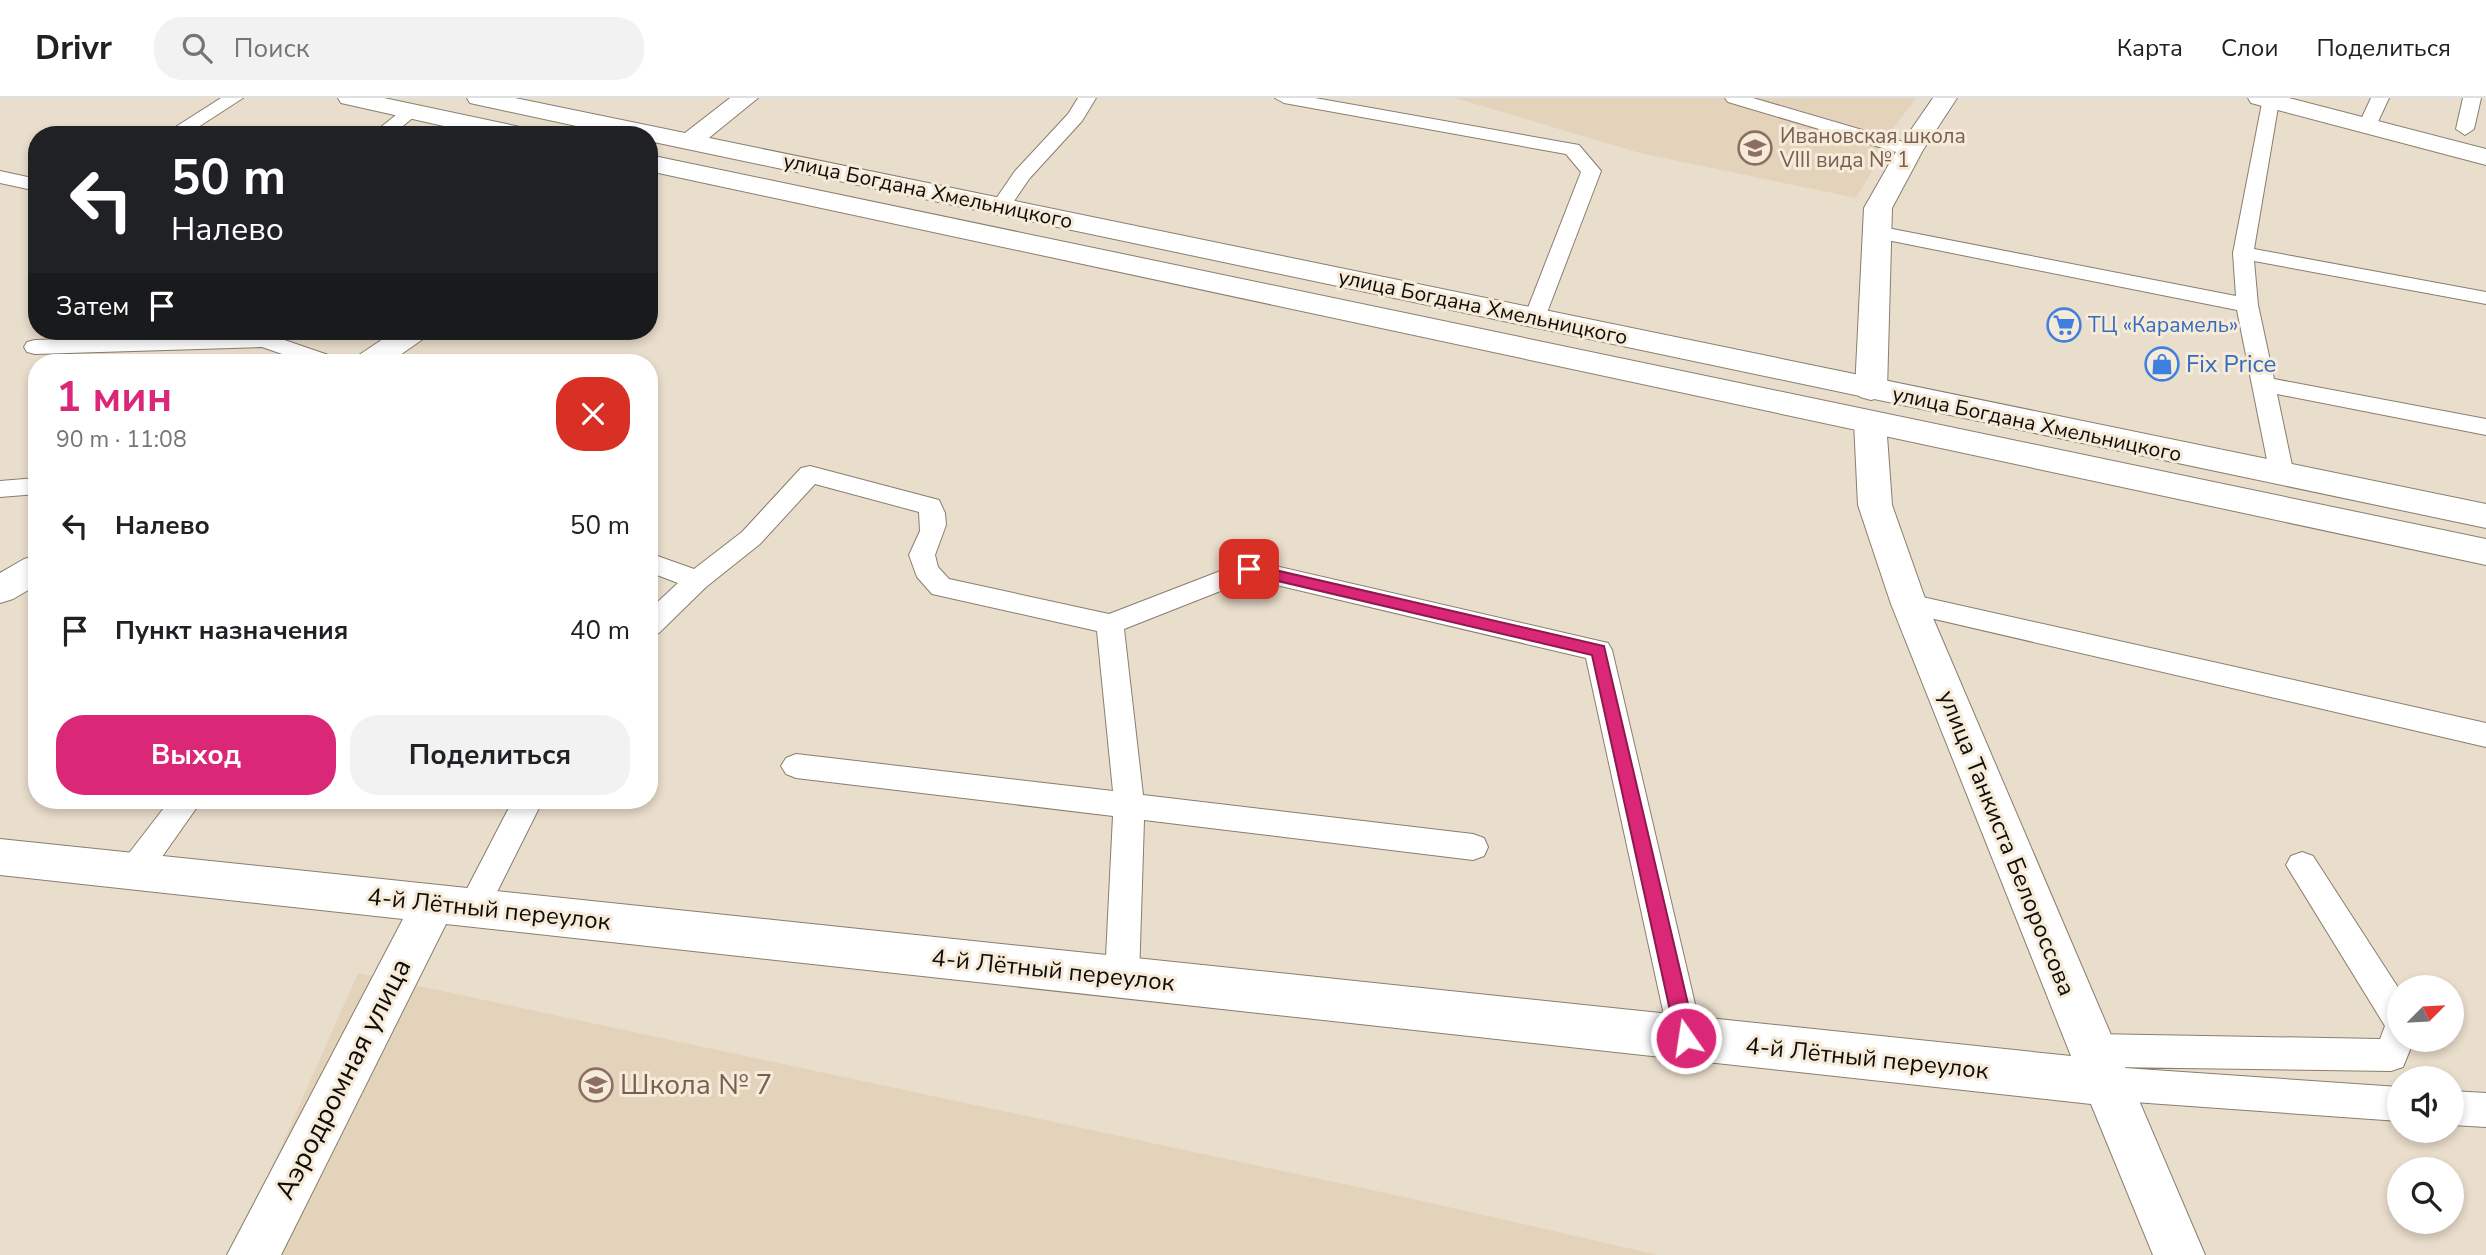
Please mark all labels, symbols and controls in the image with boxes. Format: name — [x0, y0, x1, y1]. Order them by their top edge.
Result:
search box — [154, 17, 644, 80]
text: Drivr — [35, 26, 112, 71]
icon: search — [178, 29, 216, 67]
text: Поиск — [234, 31, 309, 66]
text: Карта — [2117, 32, 2183, 64]
text: Слои — [2221, 32, 2278, 64]
text: Поделиться — [2316, 32, 2451, 64]
place label: Ивановская школа VIII вида № 1 — [1779, 122, 1966, 174]
school or university icon: Ивановская школа VIII вида № 1 — [1736, 129, 1774, 167]
text: 50 m — [171, 144, 286, 211]
street label: улица Богдана Хмельницкого — [781, 147, 1075, 235]
icon: left — [56, 154, 147, 245]
text: Налево — [171, 208, 284, 251]
street label: улица Богдана Хмельницкого — [1336, 263, 1630, 351]
icon: arrive — [143, 287, 181, 325]
text: Затем — [56, 289, 129, 324]
supermarket icon: ТЦ «Карамель» — [2045, 306, 2083, 344]
place label: ТЦ «Карамель» — [2088, 311, 2238, 339]
shop icon: Fix Price — [2143, 345, 2181, 383]
place label: Fix Price — [2186, 348, 2276, 380]
text: 1 мин — [56, 369, 172, 426]
button: close — [556, 377, 630, 451]
street label: улица Богдана Хмельницкого — [1890, 380, 2184, 468]
text: 90 m · 11:08 — [56, 424, 187, 455]
icon: left — [56, 507, 94, 545]
text: Налево — [115, 508, 210, 543]
text: 50 m — [570, 508, 630, 543]
pin — [1219, 539, 1279, 599]
icon: arrive — [1230, 550, 1268, 588]
icon: arrive — [56, 612, 94, 650]
text: Пункт назначения — [115, 613, 348, 648]
text: 40 m — [570, 613, 630, 648]
street label: улица Танкиста Белороссова — [1931, 685, 2083, 1001]
button: Выход — [56, 715, 336, 795]
button: Поделиться — [350, 715, 630, 795]
street label: 4-й Лётный переулок — [366, 880, 612, 938]
street label: 4-й Лётный переулок — [930, 941, 1176, 999]
street label: Аэродромная улица — [266, 952, 420, 1206]
north arrow — [2387, 975, 2464, 1052]
map controls — [2387, 975, 2464, 1234]
position arrow — [1649, 1001, 1723, 1075]
street label: 4-й Лётный переулок — [1744, 1029, 1990, 1087]
school or university icon: Школа № 7 — [577, 1066, 615, 1104]
place label: Школа № 7 — [620, 1066, 772, 1104]
button: sound — [2387, 1066, 2464, 1143]
button: search — [2387, 1157, 2464, 1234]

